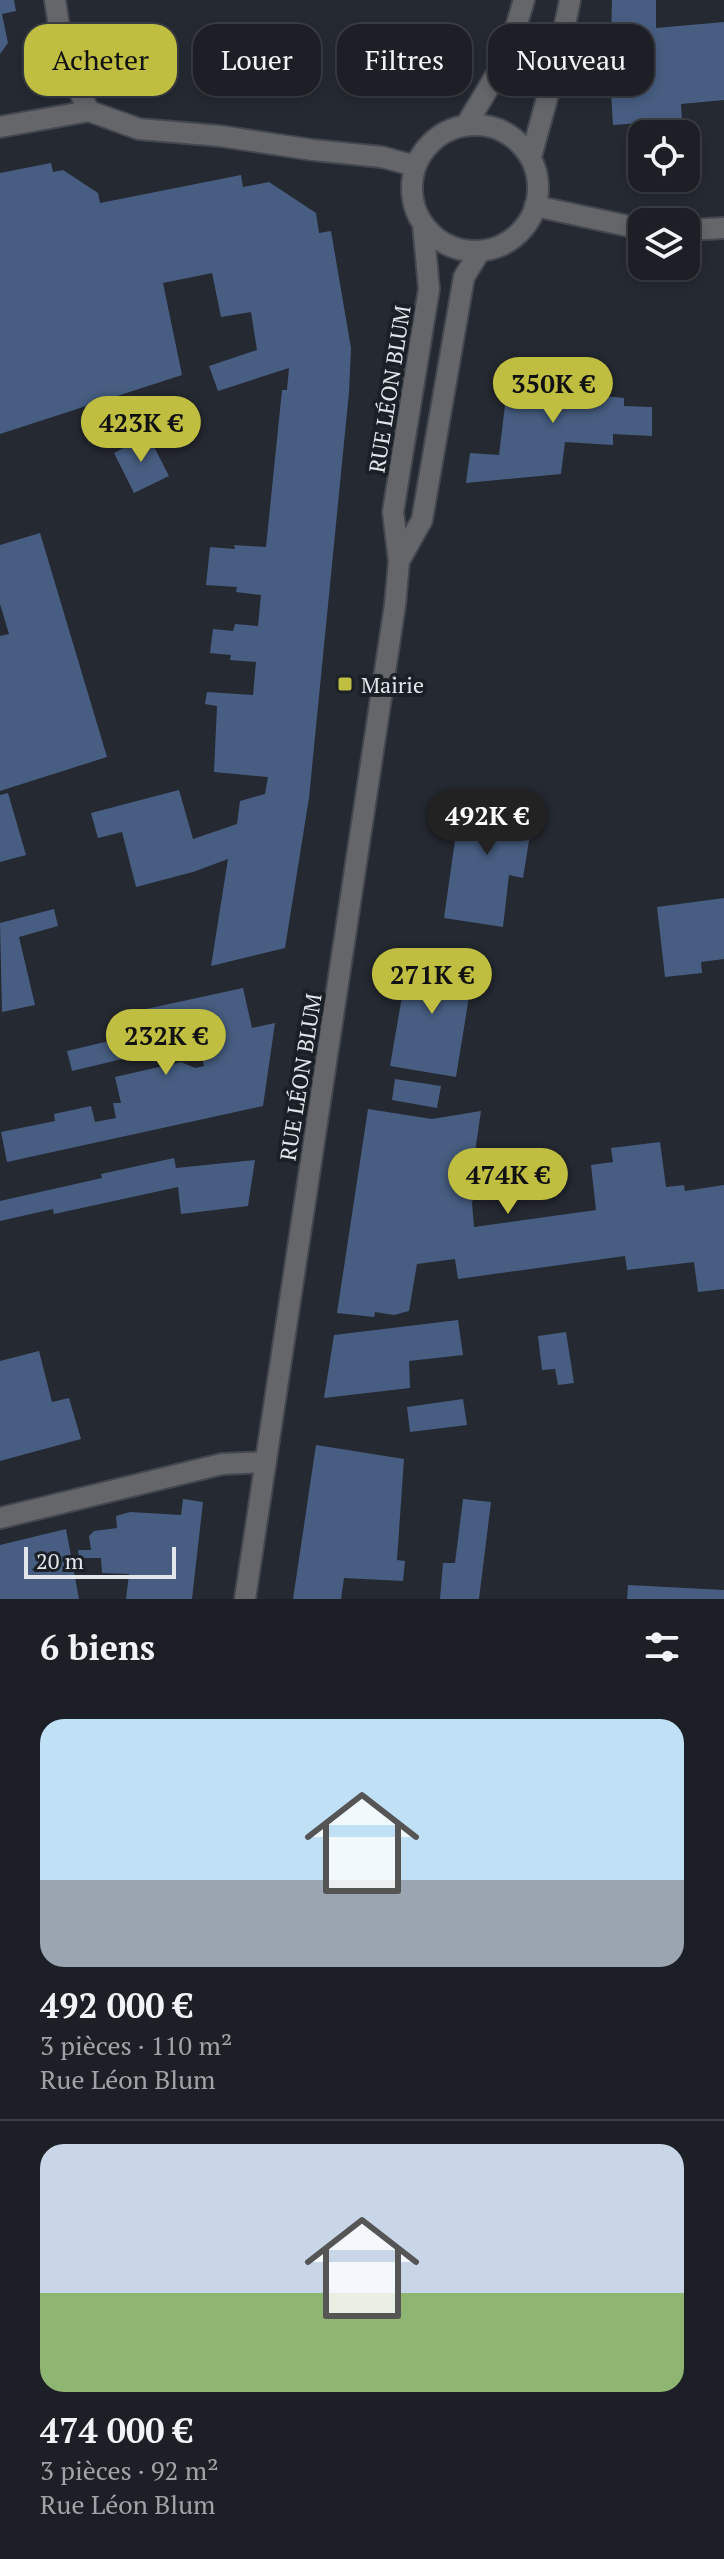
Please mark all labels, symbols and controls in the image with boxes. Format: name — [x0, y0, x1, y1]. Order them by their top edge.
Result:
chip: Acheter — [24, 24, 177, 96]
chip: Louer — [193, 24, 321, 96]
chip: Filtres — [337, 24, 472, 96]
chip: Nouveau — [488, 24, 654, 96]
map controls — [628, 120, 700, 280]
button: locate — [628, 120, 700, 192]
button: layers — [628, 208, 700, 280]
street label: RUE LÉON BLUM — [361, 303, 417, 475]
pin: 350K € — [488, 357, 618, 425]
text: 350K € — [511, 366, 595, 400]
pin: 423K € — [76, 396, 206, 464]
text: 423K € — [99, 405, 183, 439]
place label: Mairie — [361, 670, 424, 699]
marker: Mairie — [336, 675, 354, 693]
pin: 492K € — [422, 789, 552, 857]
text: 492K € — [445, 798, 529, 832]
pin: 271K € — [367, 948, 497, 1016]
text: 271K € — [390, 957, 474, 991]
street label: RUE LÉON BLUM — [272, 991, 328, 1163]
pin: 232K € — [101, 1009, 231, 1077]
text: 232K € — [124, 1018, 208, 1052]
pin: 474K € — [443, 1148, 573, 1216]
text: 474K € — [466, 1157, 550, 1191]
scale bar — [24, 1543, 176, 1579]
text: 20 m — [36, 1546, 84, 1575]
text: 6 biens — [40, 1625, 155, 1670]
icon: filters — [640, 1625, 684, 1669]
icon: home — [290, 1771, 434, 1915]
text: 492 000 € — [40, 1983, 193, 2028]
text: 3 pièces · 110 m² — [40, 2028, 232, 2062]
text: Rue Léon Blum — [40, 2062, 216, 2096]
icon: home — [290, 2196, 434, 2340]
text: 474 000 € — [40, 2408, 193, 2453]
text: 3 pièces · 92 m² — [40, 2453, 218, 2487]
text: Rue Léon Blum — [40, 2487, 216, 2521]

